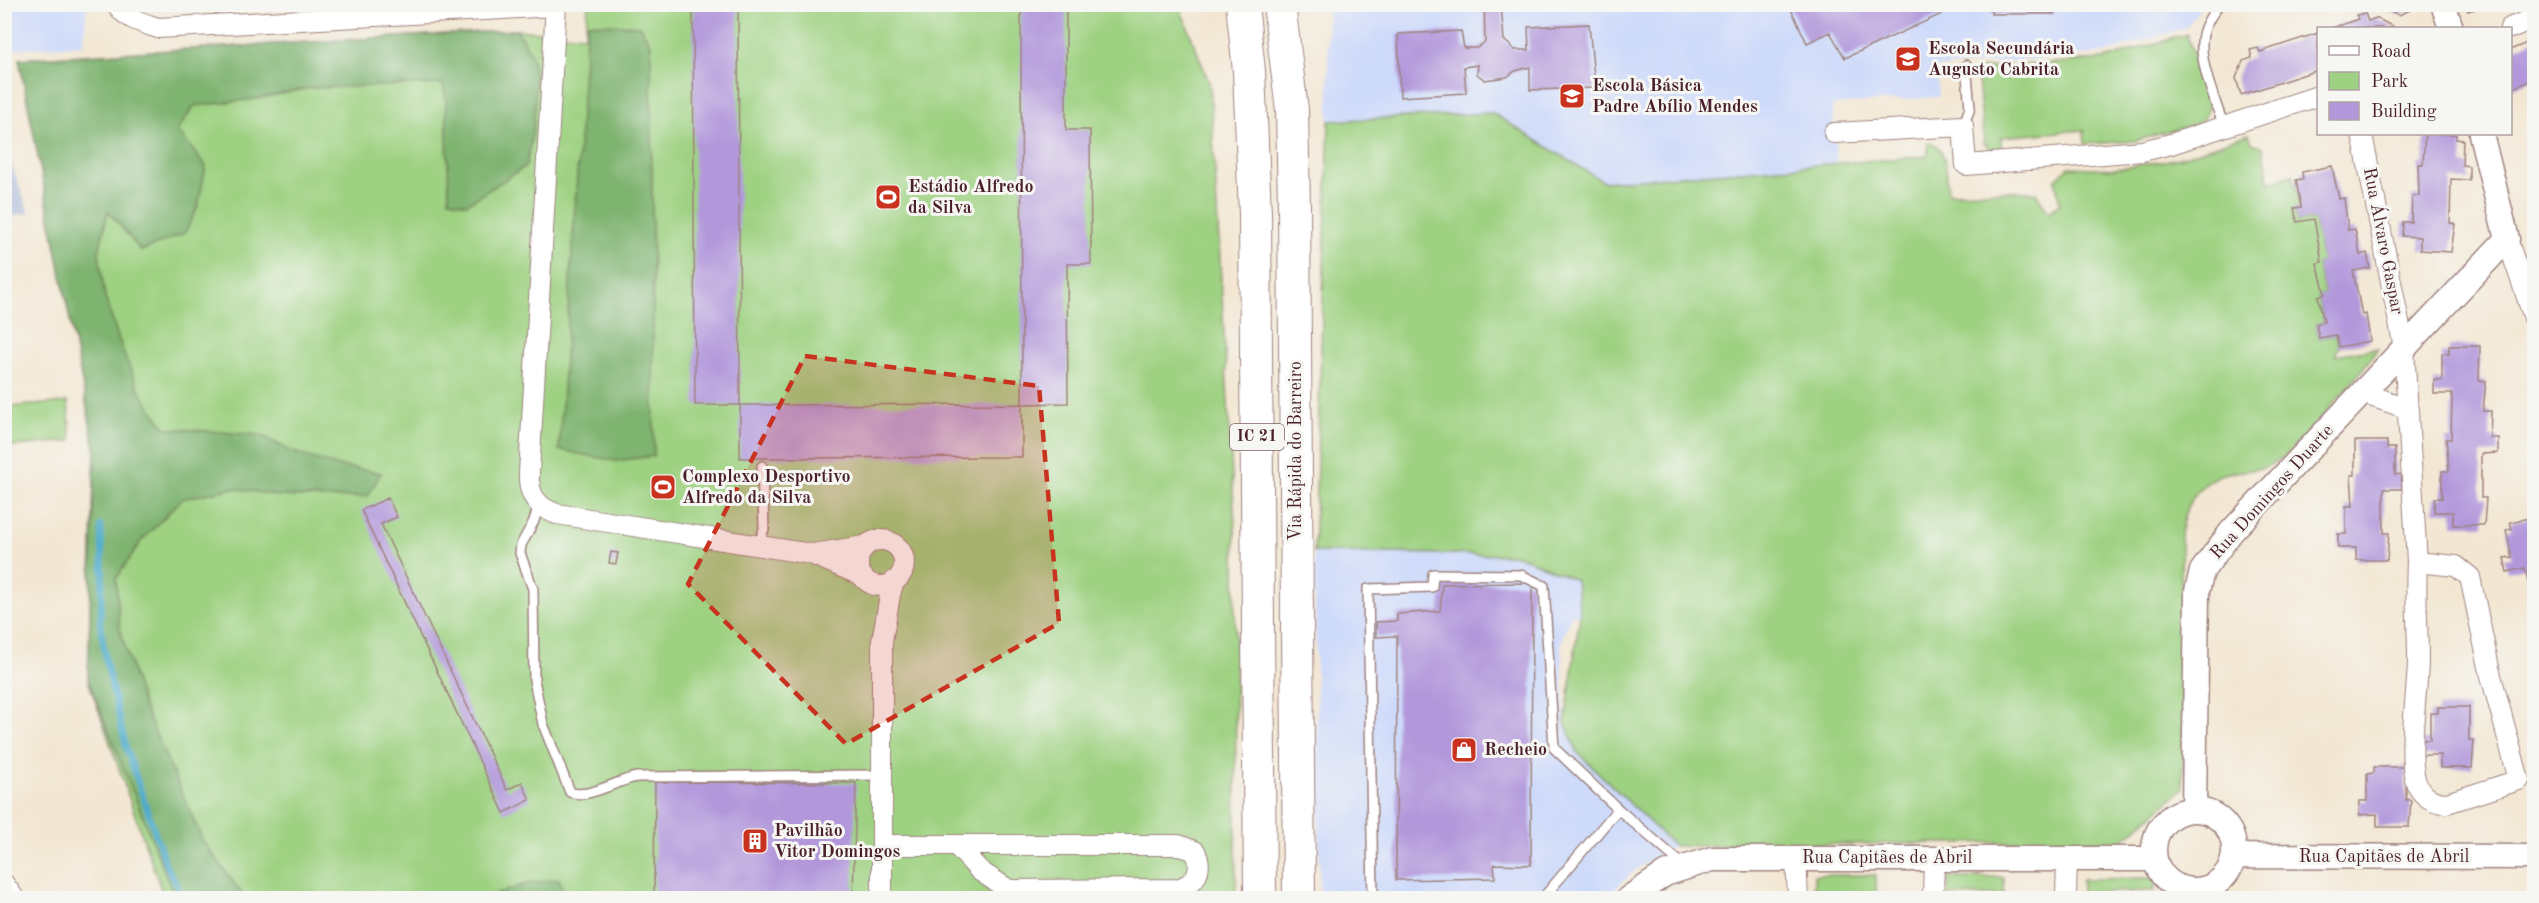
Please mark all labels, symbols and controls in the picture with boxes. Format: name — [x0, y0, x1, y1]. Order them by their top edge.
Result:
legend — [2317, 27, 2512, 135]
place label: Escola Secundária Augusto Cabrita — [1928, 40, 2074, 79]
text: Road — [2371, 43, 2411, 61]
school or university icon: Escola Secundária Augusto Cabrita — [1893, 44, 1923, 74]
text: Park — [2371, 73, 2408, 91]
place label: Escola Básica Padre Abílio Mendes — [1592, 77, 1758, 116]
school or university icon: Escola Básica Padre Abílio Mendes — [1557, 81, 1587, 111]
text: Building — [2371, 103, 2437, 121]
street label: Rua Álvaro Gaspar — [2360, 165, 2410, 317]
place label: Estádio Alfredo da Silva — [908, 178, 1033, 217]
sports icon: Estádio Alfredo da Silva — [873, 182, 903, 212]
street label: Via Rápida do Barreiro — [1287, 361, 1305, 541]
street label: Rua Domingos Duarte — [2207, 421, 2337, 563]
road number: IC 21 — [1230, 424, 1284, 450]
place label: Complexo Desportivo Alfredo da Silva — [682, 468, 851, 507]
sports icon: Complexo Desportivo Alfredo da Silva — [648, 472, 678, 502]
shop icon: Recheio — [1449, 735, 1479, 765]
place label: Recheio — [1484, 741, 1547, 759]
place label: Pavilhão Vitor Domingos — [774, 822, 901, 861]
building icon: Pavilhão Vitor Domingos — [740, 826, 770, 856]
street label: Rua Capitães de Abril — [2299, 848, 2469, 866]
street label: Rua Capitães de Abril — [1802, 849, 1972, 867]

